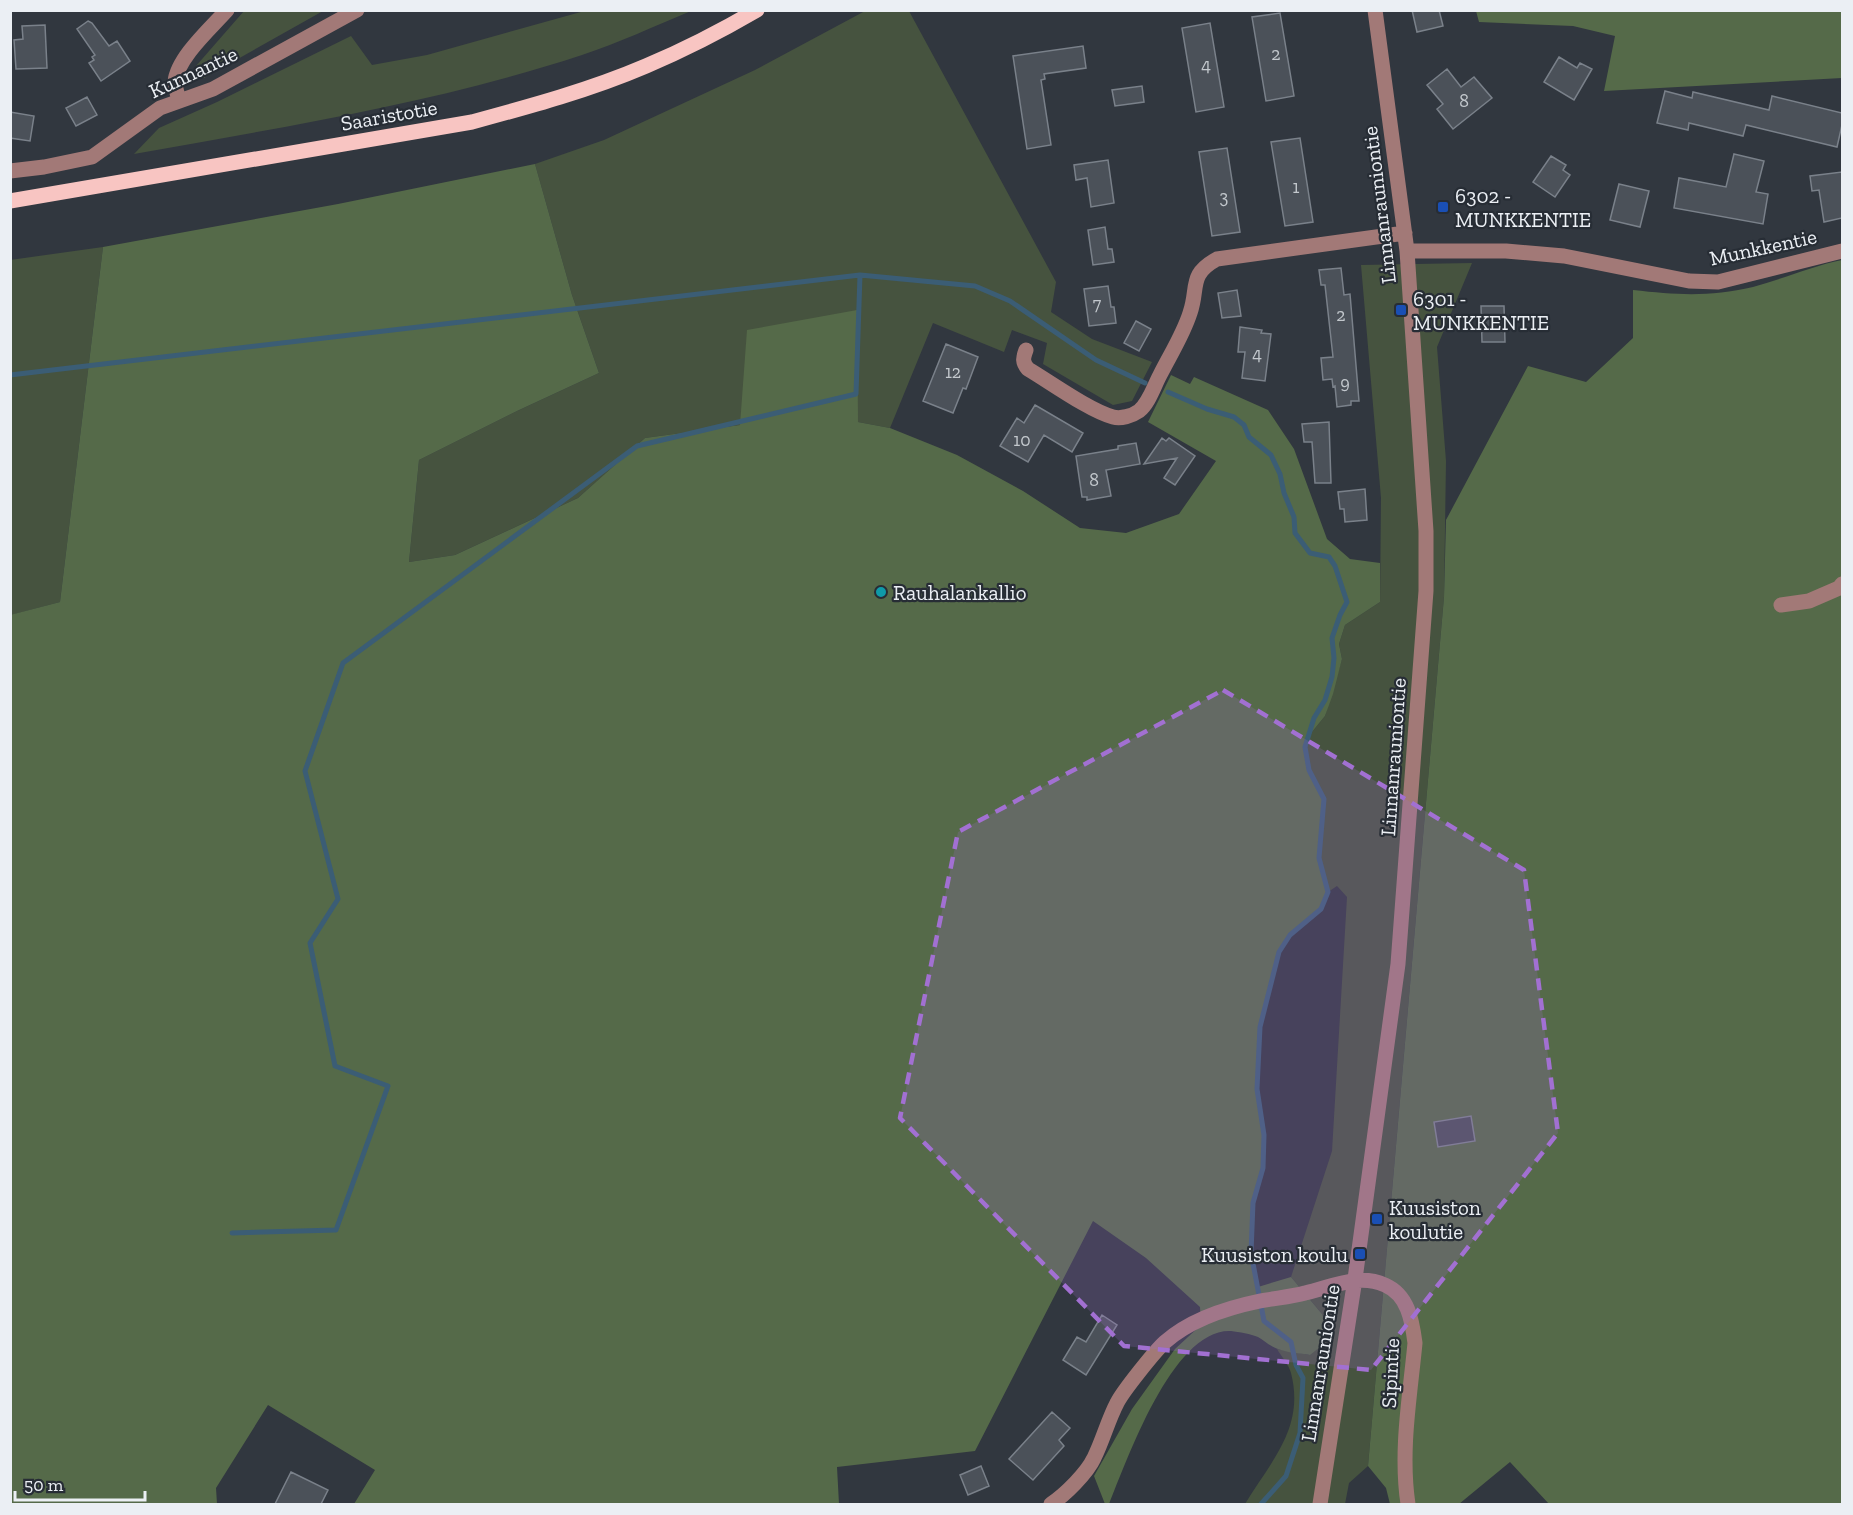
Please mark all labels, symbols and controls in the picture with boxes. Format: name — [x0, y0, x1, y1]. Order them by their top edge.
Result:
street label: Kunnantie — [145, 41, 241, 103]
house number: 2 — [1271, 43, 1281, 65]
house number: 4 — [1201, 54, 1211, 76]
house number: 8 — [1459, 90, 1469, 112]
street label: Saaristotie — [339, 94, 439, 136]
street label: Linnanrauniontie — [1357, 125, 1401, 285]
house number: 1 — [1293, 176, 1300, 198]
place label: 6302 - MUNKKENTIE — [1455, 183, 1591, 232]
house number: 3 — [1220, 186, 1229, 208]
marker: 6302 - MUNKKENTIE — [1436, 200, 1450, 214]
street label: Munkkentie — [1707, 223, 1819, 271]
place label: 6301 - MUNKKENTIE — [1413, 286, 1549, 335]
house number: 7 — [1093, 293, 1102, 315]
marker: 6301 - MUNKKENTIE — [1394, 303, 1408, 317]
house number: 2 — [1336, 304, 1346, 326]
house number: 4 — [1252, 343, 1262, 365]
house number: 12 — [945, 361, 961, 383]
house number: 9 — [1340, 372, 1350, 394]
house number: 10 — [1013, 429, 1031, 451]
house number: 8 — [1089, 469, 1099, 491]
place label: Rauhalankallio — [893, 580, 1026, 605]
marker: Rauhalankallio — [874, 585, 888, 599]
street label: Linnanrauniontie — [1375, 677, 1411, 837]
place label: Kuusiston koulutie — [1389, 1195, 1481, 1244]
marker: Kuusiston koulutie — [1370, 1212, 1384, 1226]
place label: Kuusiston koulu — [1201, 1242, 1348, 1267]
marker: Kuusiston koulu — [1353, 1247, 1367, 1261]
street label: Linnanrauniontie — [1295, 1283, 1345, 1443]
street label: Sipintie — [1376, 1337, 1404, 1409]
scale bar — [15, 1464, 146, 1502]
text: 50 m — [24, 1474, 64, 1496]

